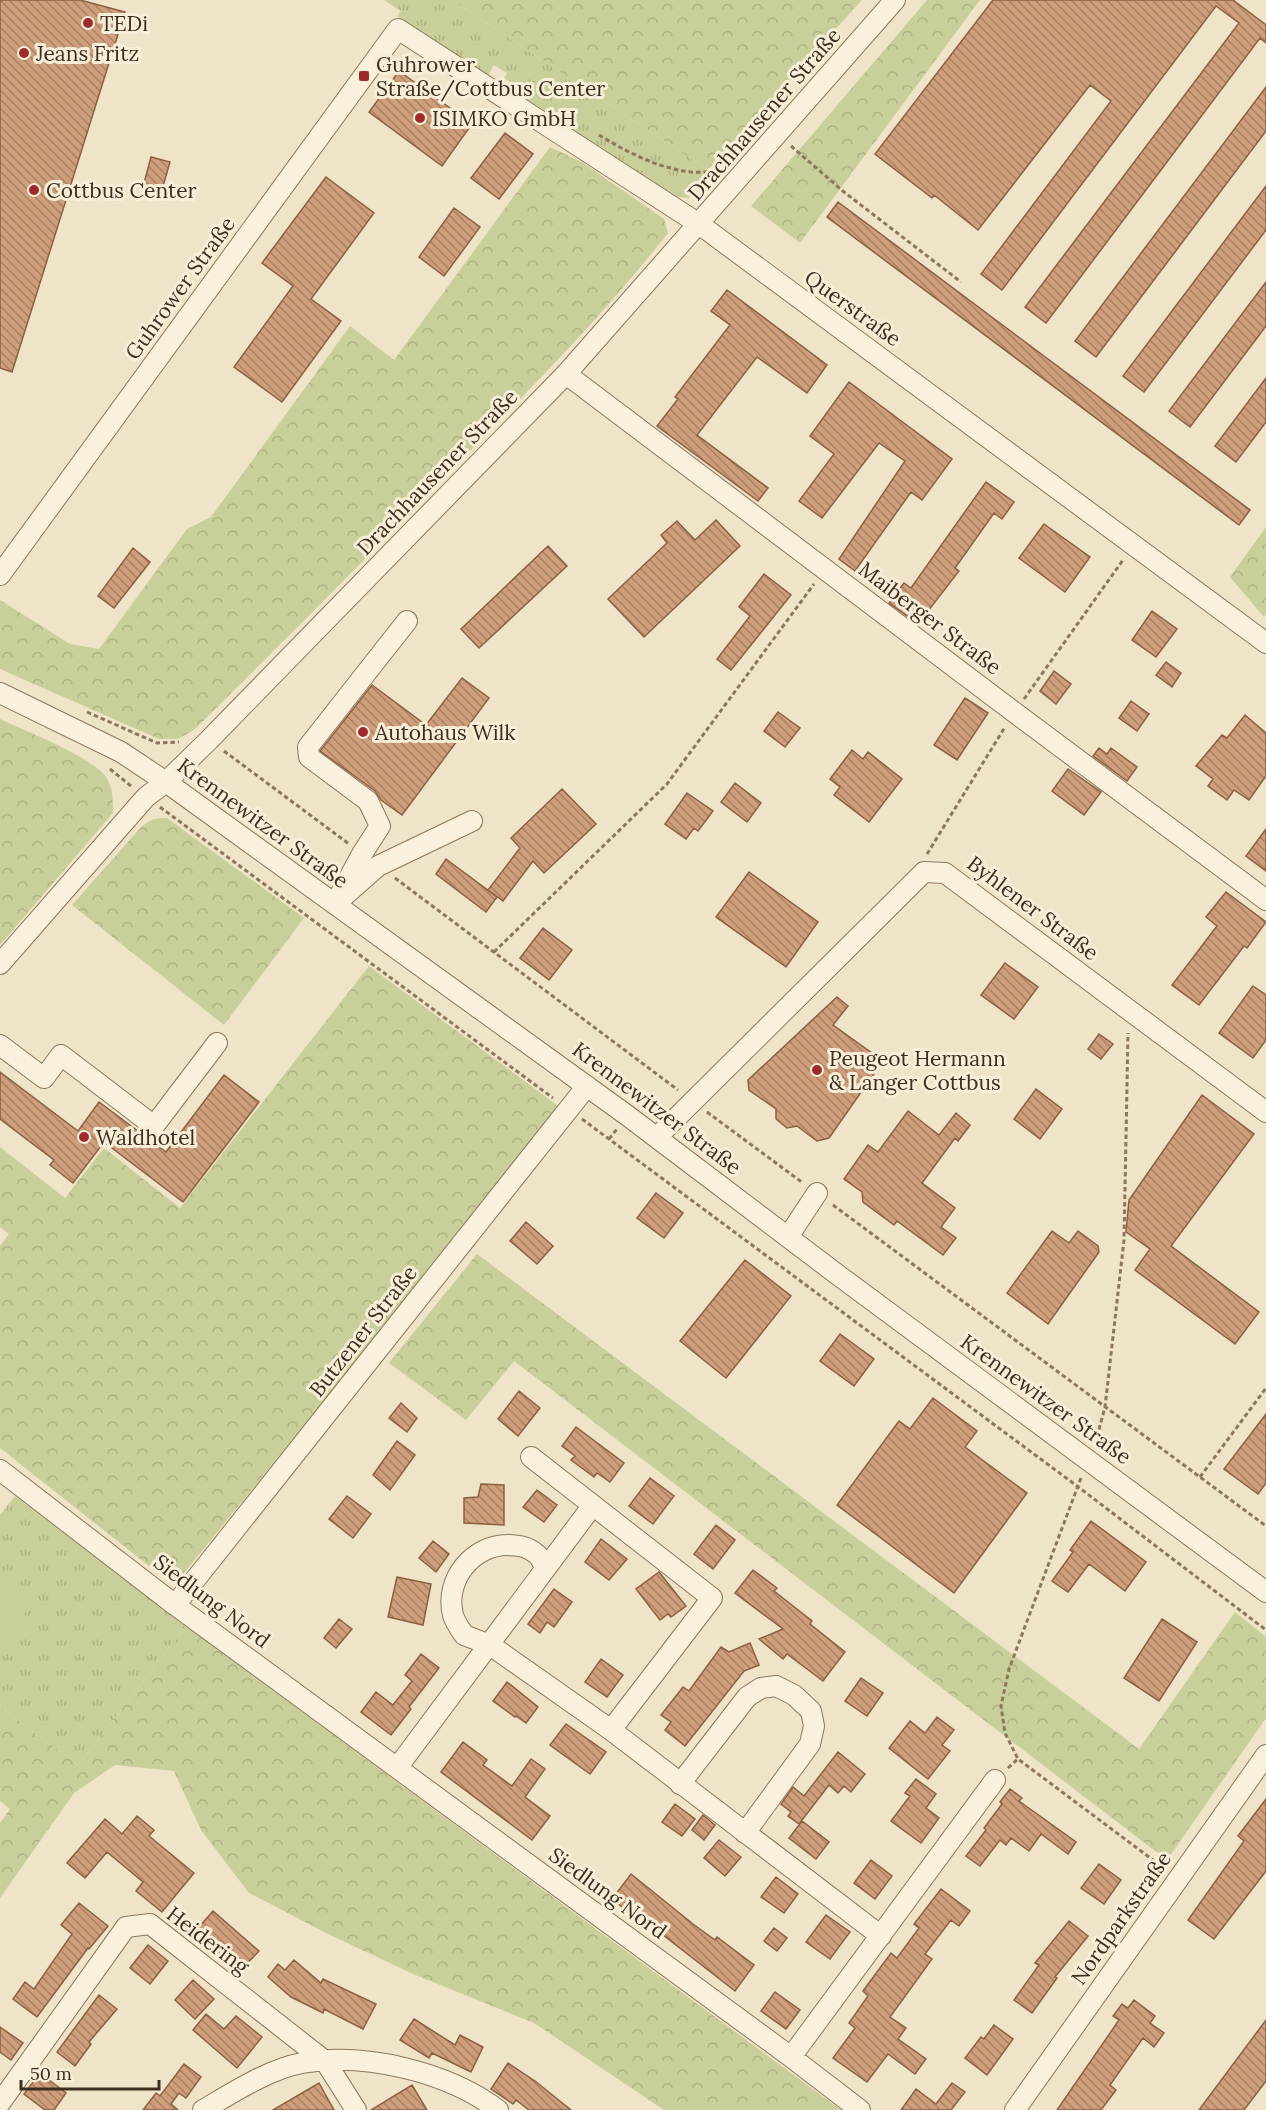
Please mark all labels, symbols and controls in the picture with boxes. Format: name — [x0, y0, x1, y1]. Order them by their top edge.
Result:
place label: TEDi — [100, 10, 148, 37]
marker: TEDi — [81, 16, 95, 30]
street label: Drachhausener Straße — [682, 22, 846, 206]
place label: Jeans Fritz — [35, 40, 139, 67]
marker: Jeans Fritz — [17, 46, 31, 60]
place label: Guhrower Straße/Cottbus Center — [376, 51, 605, 102]
marker: Guhrower Straße/Cottbus Center — [357, 69, 371, 83]
place label: ISIMKO GmbH — [432, 105, 576, 132]
marker: ISIMKO GmbH — [413, 111, 427, 125]
place label: Cottbus Center — [46, 177, 197, 204]
marker: Cottbus Center — [27, 183, 41, 197]
street label: Guhrower Straße — [119, 211, 241, 365]
street label: Querstraße — [799, 264, 907, 352]
street label: Drachhausener Straße — [351, 383, 523, 561]
street label: Maiberger Straße — [853, 556, 1007, 680]
place label: Autohaus Wilk — [374, 719, 516, 746]
marker: Autohaus Wilk — [356, 725, 370, 739]
street label: Krennewitzer Straße — [172, 752, 354, 894]
street label: Byhlener Straße — [962, 850, 1104, 966]
street label: Krennewitzer Straße — [567, 1036, 747, 1180]
place label: Peugeot Hermann & Langer Cottbus — [829, 1045, 1006, 1096]
marker: Peugeot Hermann & Langer Cottbus — [810, 1063, 824, 1077]
place label: Waldhotel — [96, 1124, 195, 1151]
marker: Waldhotel — [77, 1130, 91, 1144]
street label: Butzener Straße — [303, 1260, 423, 1402]
street label: Krennewitzer Straße — [955, 1328, 1137, 1470]
street label: Siedlung Nord — [148, 1548, 276, 1654]
street label: Siedlung Nord — [544, 1841, 672, 1945]
street label: Nordparkstraße — [1065, 1846, 1177, 1990]
street label: Heidering — [161, 1900, 255, 1980]
scale bar — [21, 2053, 159, 2091]
text: 50 m — [30, 2062, 72, 2085]

